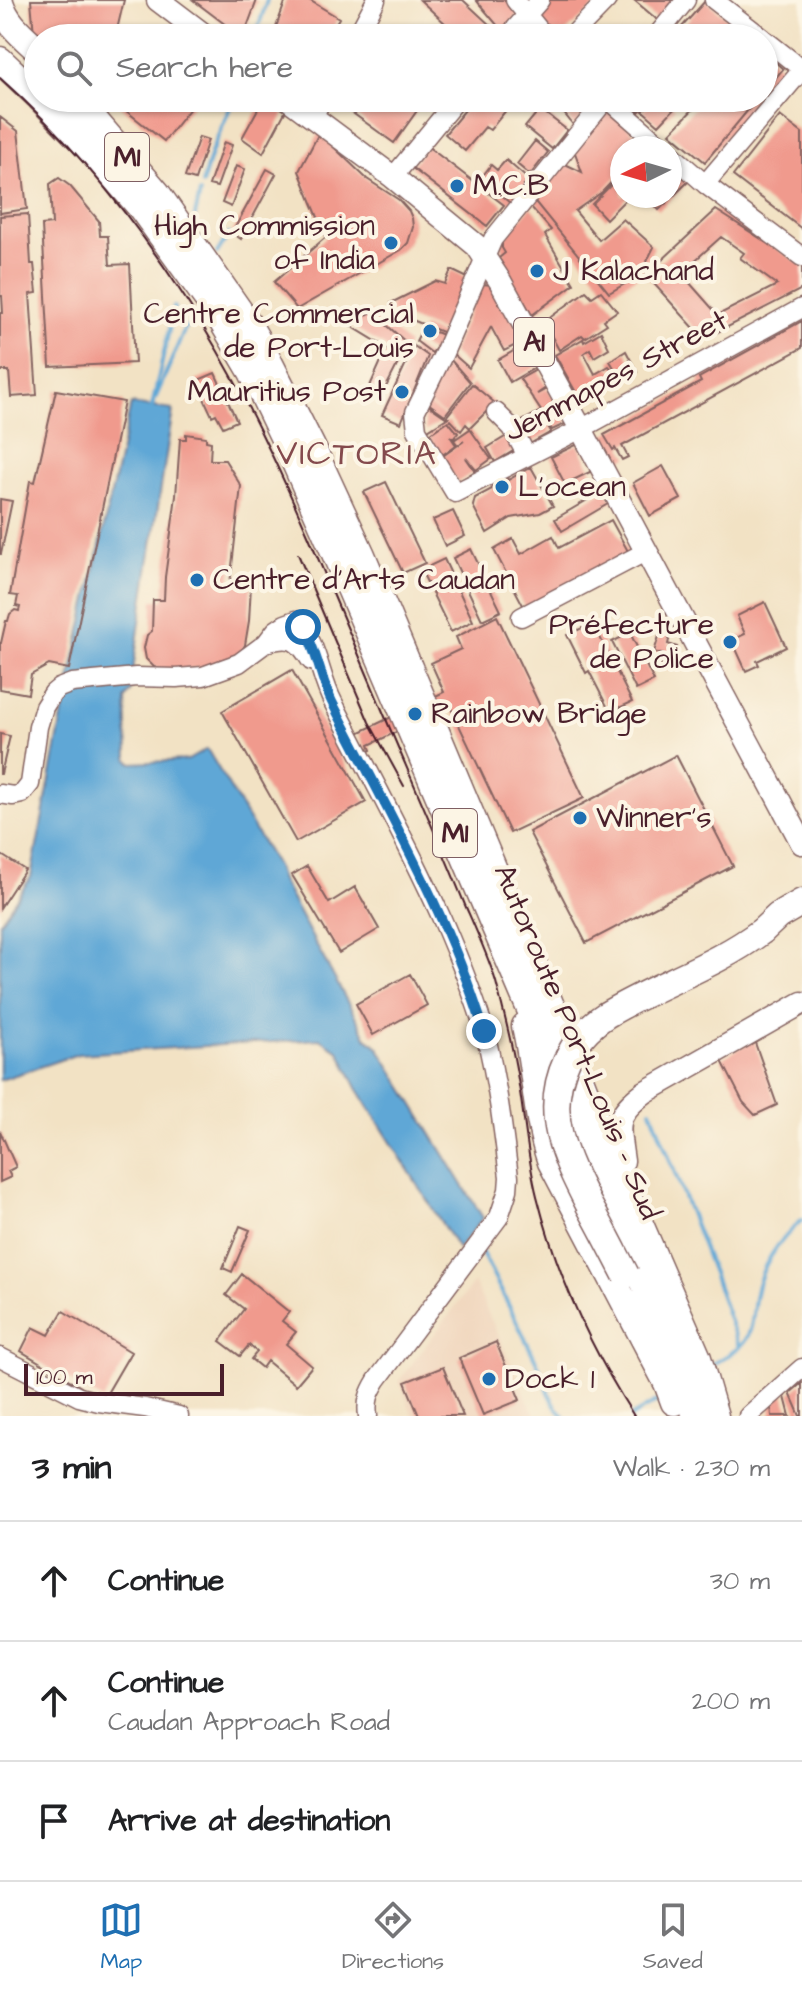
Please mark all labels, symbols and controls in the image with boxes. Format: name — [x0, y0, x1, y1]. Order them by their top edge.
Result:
search box — [24, 24, 778, 112]
icon: search — [52, 46, 96, 90]
text: Search here — [116, 47, 293, 89]
road number: M1 — [105, 133, 149, 181]
north arrow — [610, 136, 682, 208]
place label: M.C.B — [473, 165, 549, 207]
marker: M.C.B — [448, 177, 466, 195]
place label: High Commission of India — [154, 205, 375, 281]
marker: High Commission of India — [382, 234, 400, 252]
place label: J Kalachand — [553, 250, 714, 292]
marker: J Kalachand — [528, 262, 546, 280]
place label: Centre Commercial de Port-Louis — [144, 293, 414, 369]
street label: Jemmapes Street — [497, 300, 735, 452]
road number: A1 — [514, 318, 554, 366]
marker: Centre Commercial de Port-Louis — [421, 322, 439, 340]
place label: Mauritius Post — [187, 371, 386, 413]
marker: Mauritius Post — [393, 383, 411, 401]
district label: VICTORIA — [276, 430, 438, 478]
place label: L'ocean — [518, 466, 626, 508]
marker: L'ocean — [493, 478, 511, 496]
place label: Centre d'Arts Caudan — [213, 559, 515, 601]
marker: Centre d'Arts Caudan — [188, 571, 206, 589]
place label: Préfecture de Police — [549, 604, 714, 680]
route start — [285, 609, 321, 645]
marker: Préfecture de Police — [721, 633, 739, 651]
place label: Rainbow Bridge — [431, 693, 647, 736]
marker: Rainbow Bridge — [406, 705, 424, 723]
place label: Winner's — [596, 797, 711, 839]
road number: M1 — [433, 809, 477, 857]
marker: Winner's — [571, 809, 589, 827]
street label: Autoroute Port-Louis – Sud — [483, 858, 671, 1226]
route end — [466, 1013, 502, 1049]
place label: Dock 1 — [505, 1358, 595, 1400]
scale bar — [24, 1360, 224, 1396]
text: 100 m — [36, 1362, 93, 1393]
marker: Dock 1 — [480, 1370, 498, 1388]
text: 3 min — [32, 1444, 112, 1492]
text: Walk · 230 m — [613, 1450, 770, 1486]
icon: ahead — [32, 1559, 76, 1603]
text: Continue — [108, 1560, 224, 1602]
text: 30 m — [710, 1563, 770, 1599]
text: Continue — [108, 1662, 224, 1704]
icon: ahead — [32, 1679, 76, 1723]
text: 200 m — [692, 1683, 770, 1719]
text: Caudan Approach Road — [108, 1704, 390, 1740]
icon: arrive — [32, 1799, 76, 1843]
text: Arrive at destination — [108, 1800, 390, 1842]
tab: Map — [99, 1898, 143, 1977]
tab: Directions — [342, 1898, 444, 1977]
tab: Saved — [643, 1898, 703, 1977]

